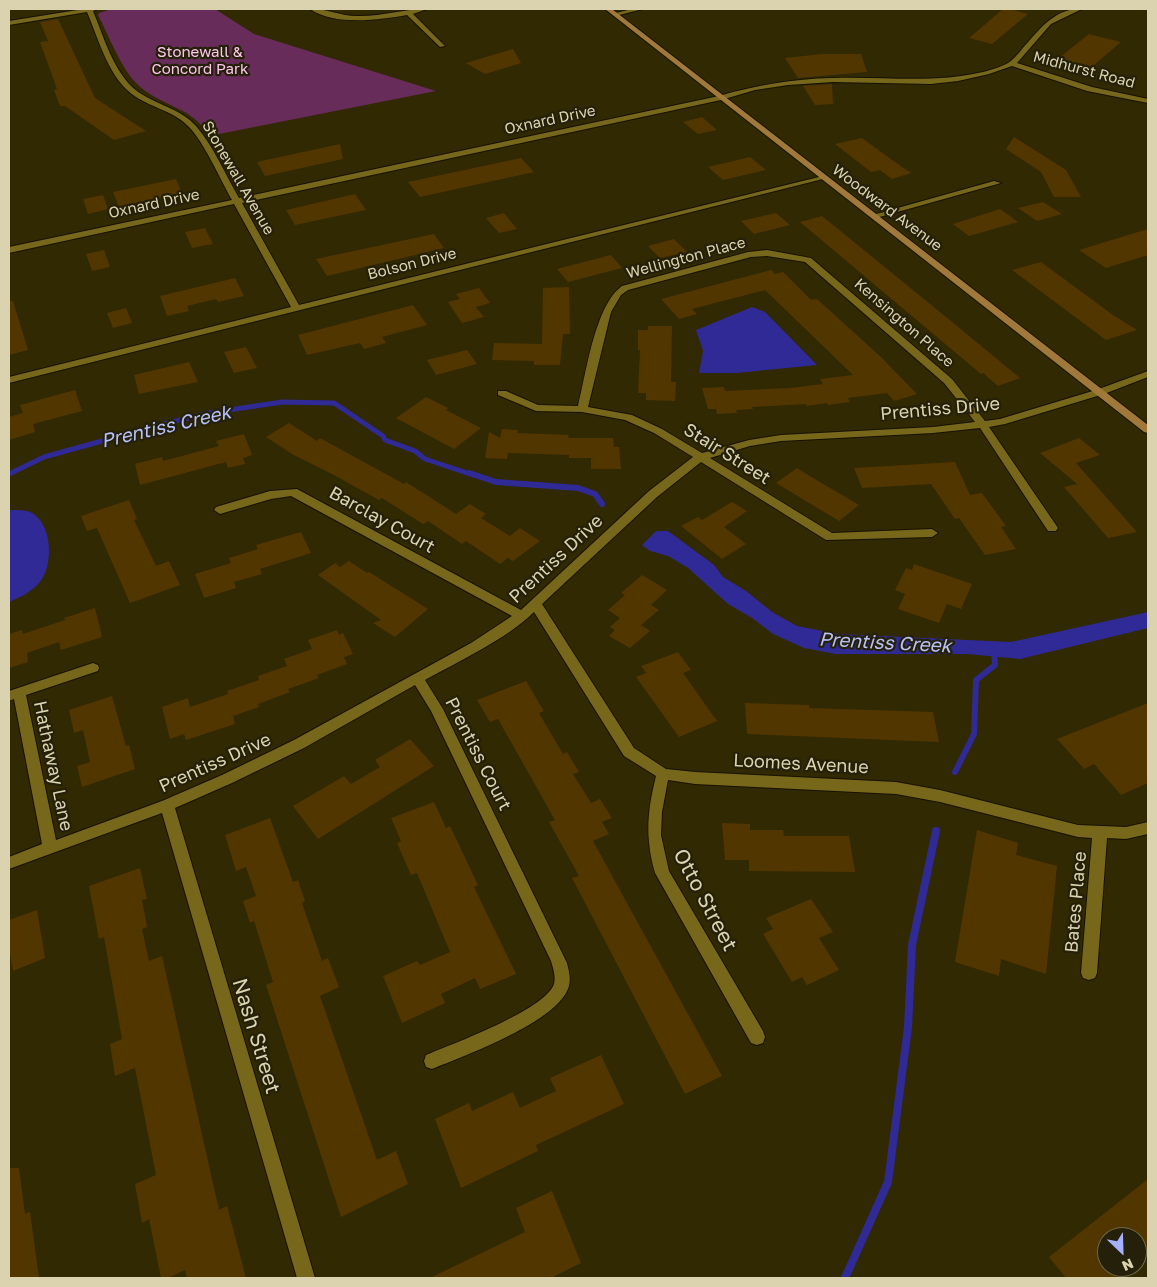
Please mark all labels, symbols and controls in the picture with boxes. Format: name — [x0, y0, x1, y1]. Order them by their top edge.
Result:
park label: Stonewall & Concord Park — [152, 43, 248, 78]
street label: Midhurst Road — [1031, 48, 1137, 92]
street label: Oxnard Drive — [503, 102, 597, 138]
street label: Stonewall Avenue — [198, 118, 278, 238]
street label: Woodward Avenue — [828, 161, 946, 255]
street label: Oxnard Drive — [107, 186, 201, 222]
street label: Wellington Place — [624, 233, 748, 283]
street label: Bolson Drive — [366, 244, 458, 284]
street label: Kensington Place — [850, 275, 958, 371]
street label: Prentiss Drive — [879, 393, 1001, 425]
water label: Prentiss Creek — [99, 401, 233, 453]
street label: Stair Street — [680, 419, 774, 489]
street label: Barclay Court — [325, 482, 439, 558]
street label: Prentiss Drive — [505, 510, 607, 608]
water label: Prentiss Creek — [818, 628, 952, 658]
street label: Prentiss Court — [440, 694, 516, 814]
street label: Hathaway Lane — [29, 699, 77, 833]
street label: Prentiss Drive — [156, 729, 274, 797]
street label: Loomes Avenue — [733, 750, 869, 778]
street label: Otto Street — [668, 845, 742, 955]
street label: Bates Place — [1061, 850, 1091, 954]
street label: Nash Street — [227, 975, 285, 1097]
north arrow — [1097, 1227, 1147, 1277]
text: N — [1120, 1255, 1136, 1275]

